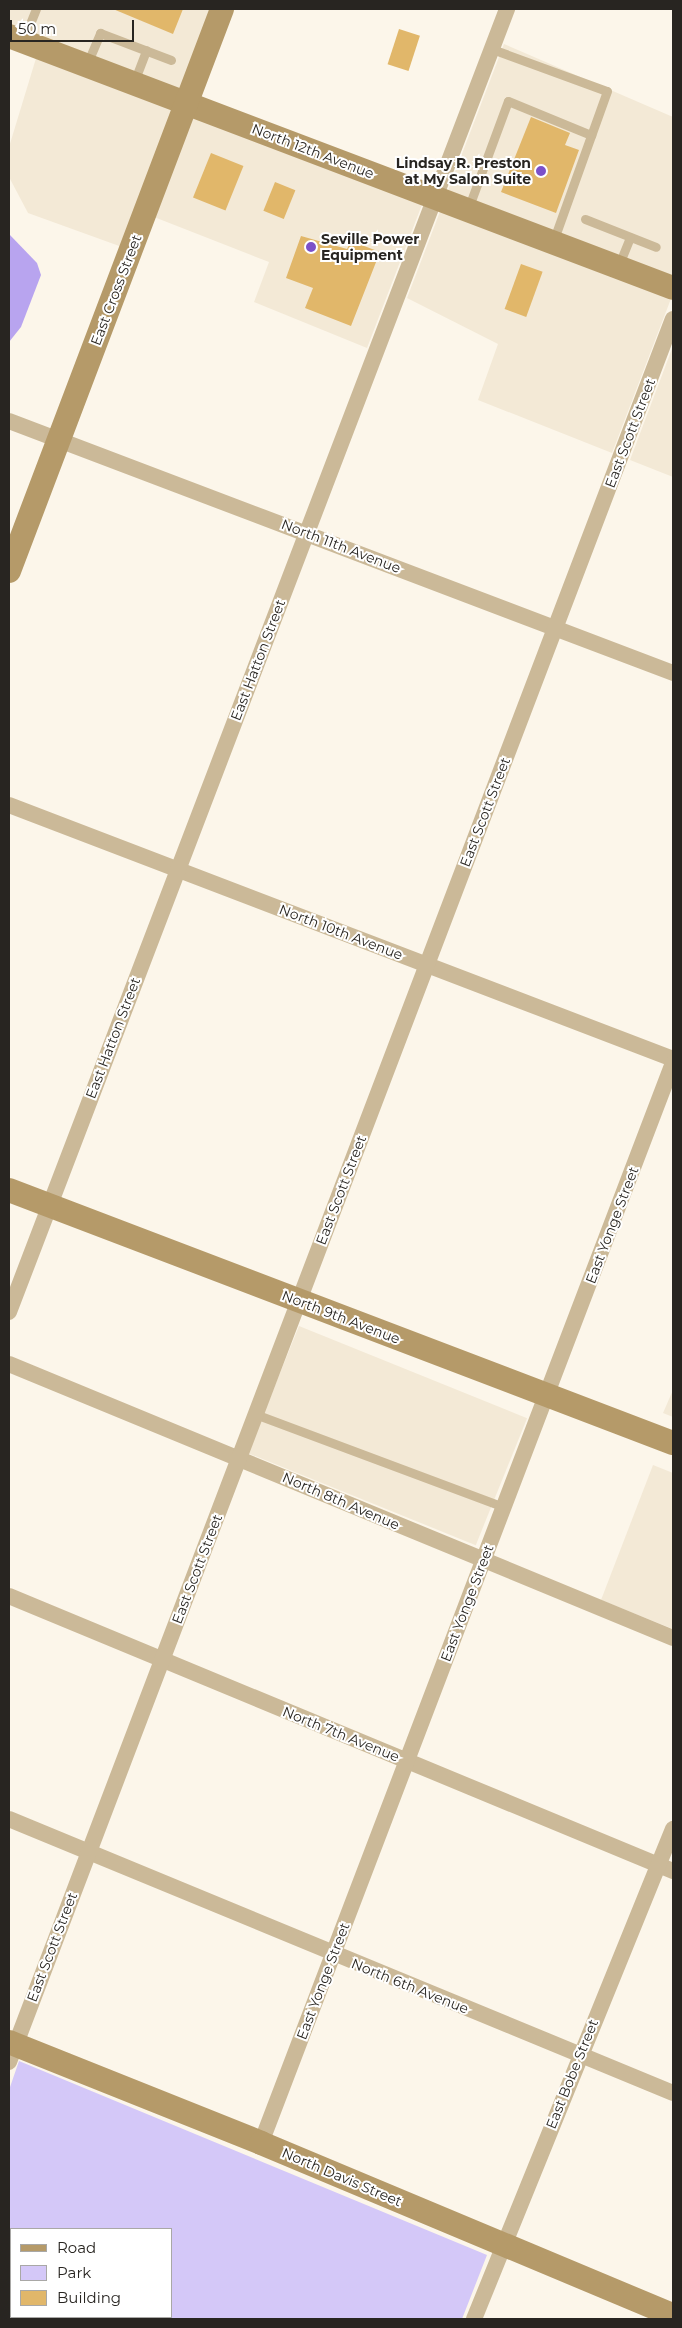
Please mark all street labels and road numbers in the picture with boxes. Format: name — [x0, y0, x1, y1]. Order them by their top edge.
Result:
street label: North 12th Avenue — [250, 120, 376, 182]
street label: East Cross Street — [87, 232, 145, 348]
street label: East Scott Street — [601, 376, 659, 490]
street label: North 11th Avenue — [279, 515, 403, 577]
street label: East Hatton Street — [227, 597, 289, 723]
street label: East Scott Street — [456, 755, 514, 869]
street label: North 10th Avenue — [277, 901, 405, 963]
street label: East Hatton Street — [82, 975, 144, 1101]
street label: East Scott Street — [312, 1133, 370, 1247]
street label: East Yonge Street — [582, 1164, 642, 1286]
street label: North 9th Avenue — [280, 1287, 402, 1347]
street label: North 8th Avenue — [280, 1469, 402, 1533]
street label: East Scott Street — [168, 1512, 226, 1626]
street label: East Yonge Street — [437, 1542, 497, 1664]
street label: North 7th Avenue — [280, 1703, 402, 1765]
street label: East Scott Street — [23, 1890, 81, 2004]
street label: East Yonge Street — [293, 1920, 353, 2042]
street label: North 6th Avenue — [349, 1955, 471, 2017]
street label: East Bobe Street — [542, 2017, 602, 2131]
street label: North Davis Street — [280, 2144, 404, 2210]

